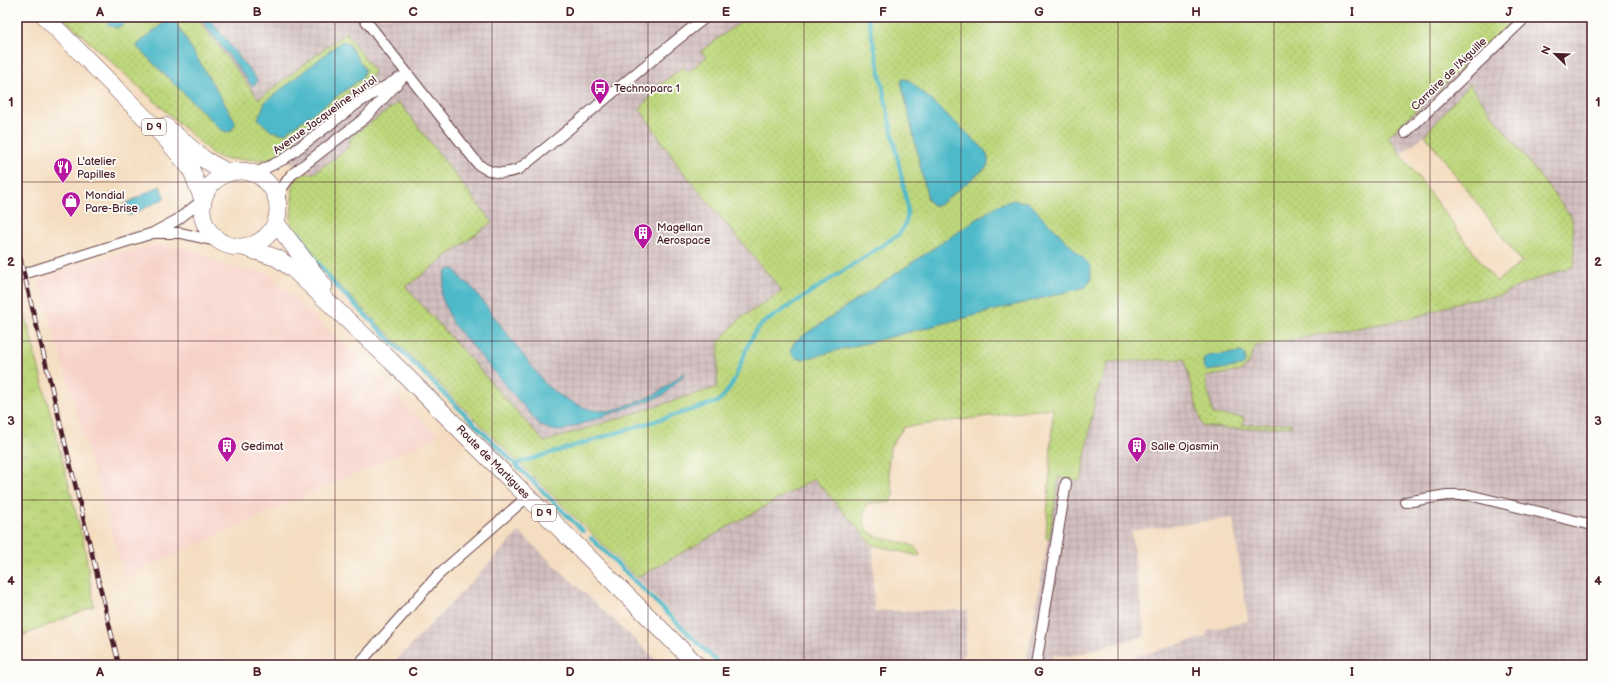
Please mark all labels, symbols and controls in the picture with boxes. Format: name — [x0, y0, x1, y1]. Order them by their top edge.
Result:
text: A — [95, 4, 104, 20]
text: B — [252, 4, 262, 20]
text: C — [408, 4, 418, 20]
text: D — [565, 4, 575, 20]
text: E — [722, 4, 731, 20]
text: F — [879, 4, 887, 20]
text: G — [1034, 4, 1044, 20]
text: H — [1191, 4, 1201, 20]
text: I — [1350, 4, 1354, 20]
text: J — [1505, 4, 1513, 20]
street label: Carraire de l'Aiguille — [1409, 34, 1490, 113]
north arrow — [1535, 34, 1575, 74]
text: N — [1539, 44, 1554, 57]
street label: Avenue Jacqueline Auriol — [271, 73, 379, 157]
bus stop icon: Technoparc 1 — [589, 77, 611, 105]
place label: Technoparc 1 — [614, 82, 680, 95]
text: 1 — [8, 94, 14, 110]
text: 1 — [1595, 94, 1601, 110]
road number: D 9 — [142, 119, 166, 135]
place label: L'atelier Papilles — [77, 155, 117, 181]
restaurant icon: L'atelier Papilles — [52, 156, 74, 184]
place label: Mondial Pare-Brise — [85, 189, 139, 215]
shop icon: Mondial Pare-Brise — [60, 190, 82, 218]
place label: Magellan Aerospace — [657, 221, 711, 247]
building icon: Magellan Aerospace — [632, 222, 654, 250]
text: 2 — [7, 254, 15, 270]
text: 2 — [1594, 254, 1602, 270]
text: 3 — [7, 413, 15, 429]
text: 3 — [1594, 413, 1602, 429]
street label: Route de Martigues — [454, 423, 533, 502]
building icon: Gedimat — [216, 435, 238, 463]
building icon: Salle Ojasmin — [1126, 435, 1148, 463]
place label: Gedimat — [241, 440, 284, 453]
place label: Salle Ojasmin — [1151, 440, 1219, 453]
road number: D 9 — [532, 505, 556, 521]
text: 4 — [7, 573, 15, 589]
text: 4 — [1594, 573, 1602, 589]
text: A — [95, 664, 104, 680]
text: B — [252, 664, 262, 680]
text: C — [408, 664, 418, 680]
text: D — [565, 664, 575, 680]
text: E — [722, 664, 731, 680]
text: F — [879, 664, 887, 680]
text: G — [1034, 664, 1044, 680]
text: H — [1191, 664, 1201, 680]
text: I — [1350, 664, 1354, 680]
text: J — [1505, 664, 1513, 680]

